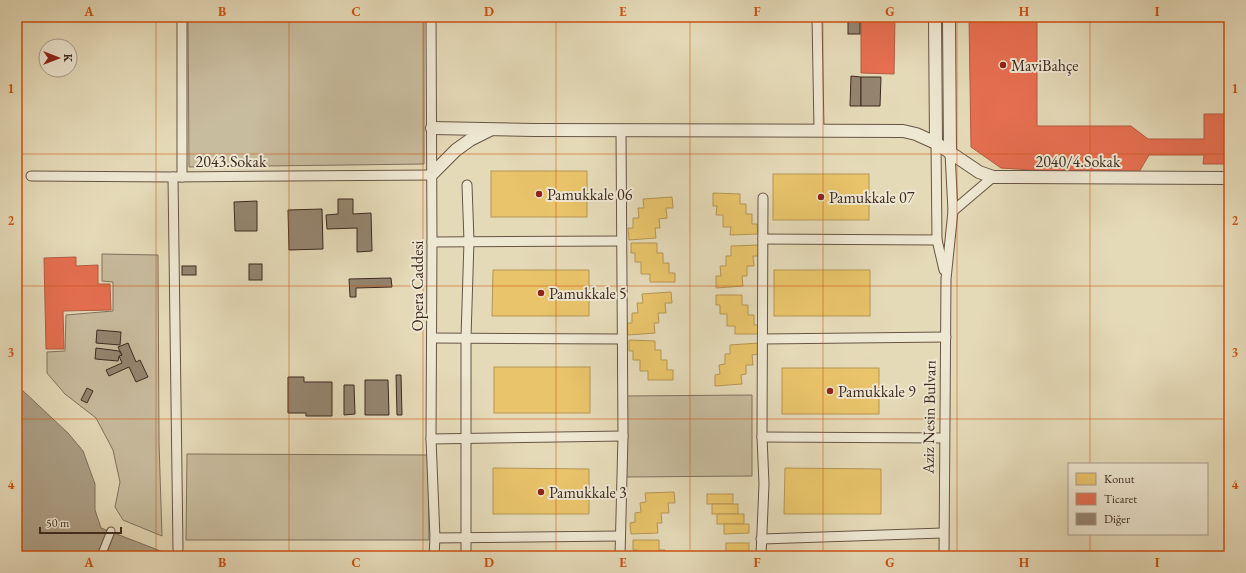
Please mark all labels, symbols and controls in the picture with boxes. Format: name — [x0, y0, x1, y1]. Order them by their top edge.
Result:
text: A — [83, 3, 94, 20]
text: B — [218, 3, 226, 20]
text: C — [351, 3, 361, 20]
text: D — [484, 3, 494, 20]
text: E — [619, 3, 627, 20]
text: F — [753, 3, 761, 20]
text: G — [885, 3, 895, 20]
text: H — [1019, 3, 1030, 20]
text: I — [1155, 3, 1160, 20]
north arrow — [38, 38, 78, 78]
text: K — [61, 54, 75, 63]
place label: MaviBahçe — [1011, 55, 1079, 76]
marker: MaviBahçe — [998, 60, 1008, 70]
text: 1 — [8, 80, 15, 97]
text: 1 — [1232, 80, 1239, 97]
street label: 2043.Sokak — [196, 151, 267, 172]
street label: 2040/4.Sokak — [1036, 151, 1121, 172]
place label: Pamukkale 06 — [547, 184, 633, 205]
place label: Pamukkale 07 — [829, 187, 915, 208]
marker: Pamukkale 06 — [534, 189, 544, 199]
marker: Pamukkale 07 — [816, 192, 826, 202]
text: 2 — [8, 212, 15, 229]
text: 2 — [1232, 212, 1239, 229]
street label: Opera Caddesi — [407, 240, 428, 331]
place label: Pamukkale 5 — [549, 283, 627, 304]
marker: Pamukkale 5 — [536, 288, 546, 298]
text: 3 — [8, 344, 15, 361]
text: 3 — [1232, 344, 1239, 361]
street label: Aziz Nesin Bulvarı — [917, 360, 940, 475]
place label: Pamukkale 9 — [838, 381, 916, 402]
marker: Pamukkale 9 — [825, 386, 835, 396]
legend — [1068, 463, 1208, 535]
text: Konut — [1104, 471, 1135, 487]
text: 4 — [8, 476, 15, 493]
text: 4 — [1232, 476, 1239, 493]
place label: Pamukkale 3 — [549, 482, 627, 503]
marker: Pamukkale 3 — [536, 487, 546, 497]
text: Ticaret — [1104, 491, 1137, 507]
scale bar — [40, 509, 121, 535]
text: Diğer — [1104, 511, 1130, 527]
text: 50 m — [46, 515, 70, 531]
text: A — [83, 554, 94, 571]
text: B — [218, 554, 226, 571]
text: C — [351, 554, 361, 571]
text: D — [484, 554, 494, 571]
text: E — [619, 554, 627, 571]
text: F — [753, 554, 761, 571]
text: G — [885, 554, 895, 571]
text: H — [1019, 554, 1030, 571]
text: I — [1155, 554, 1160, 571]

